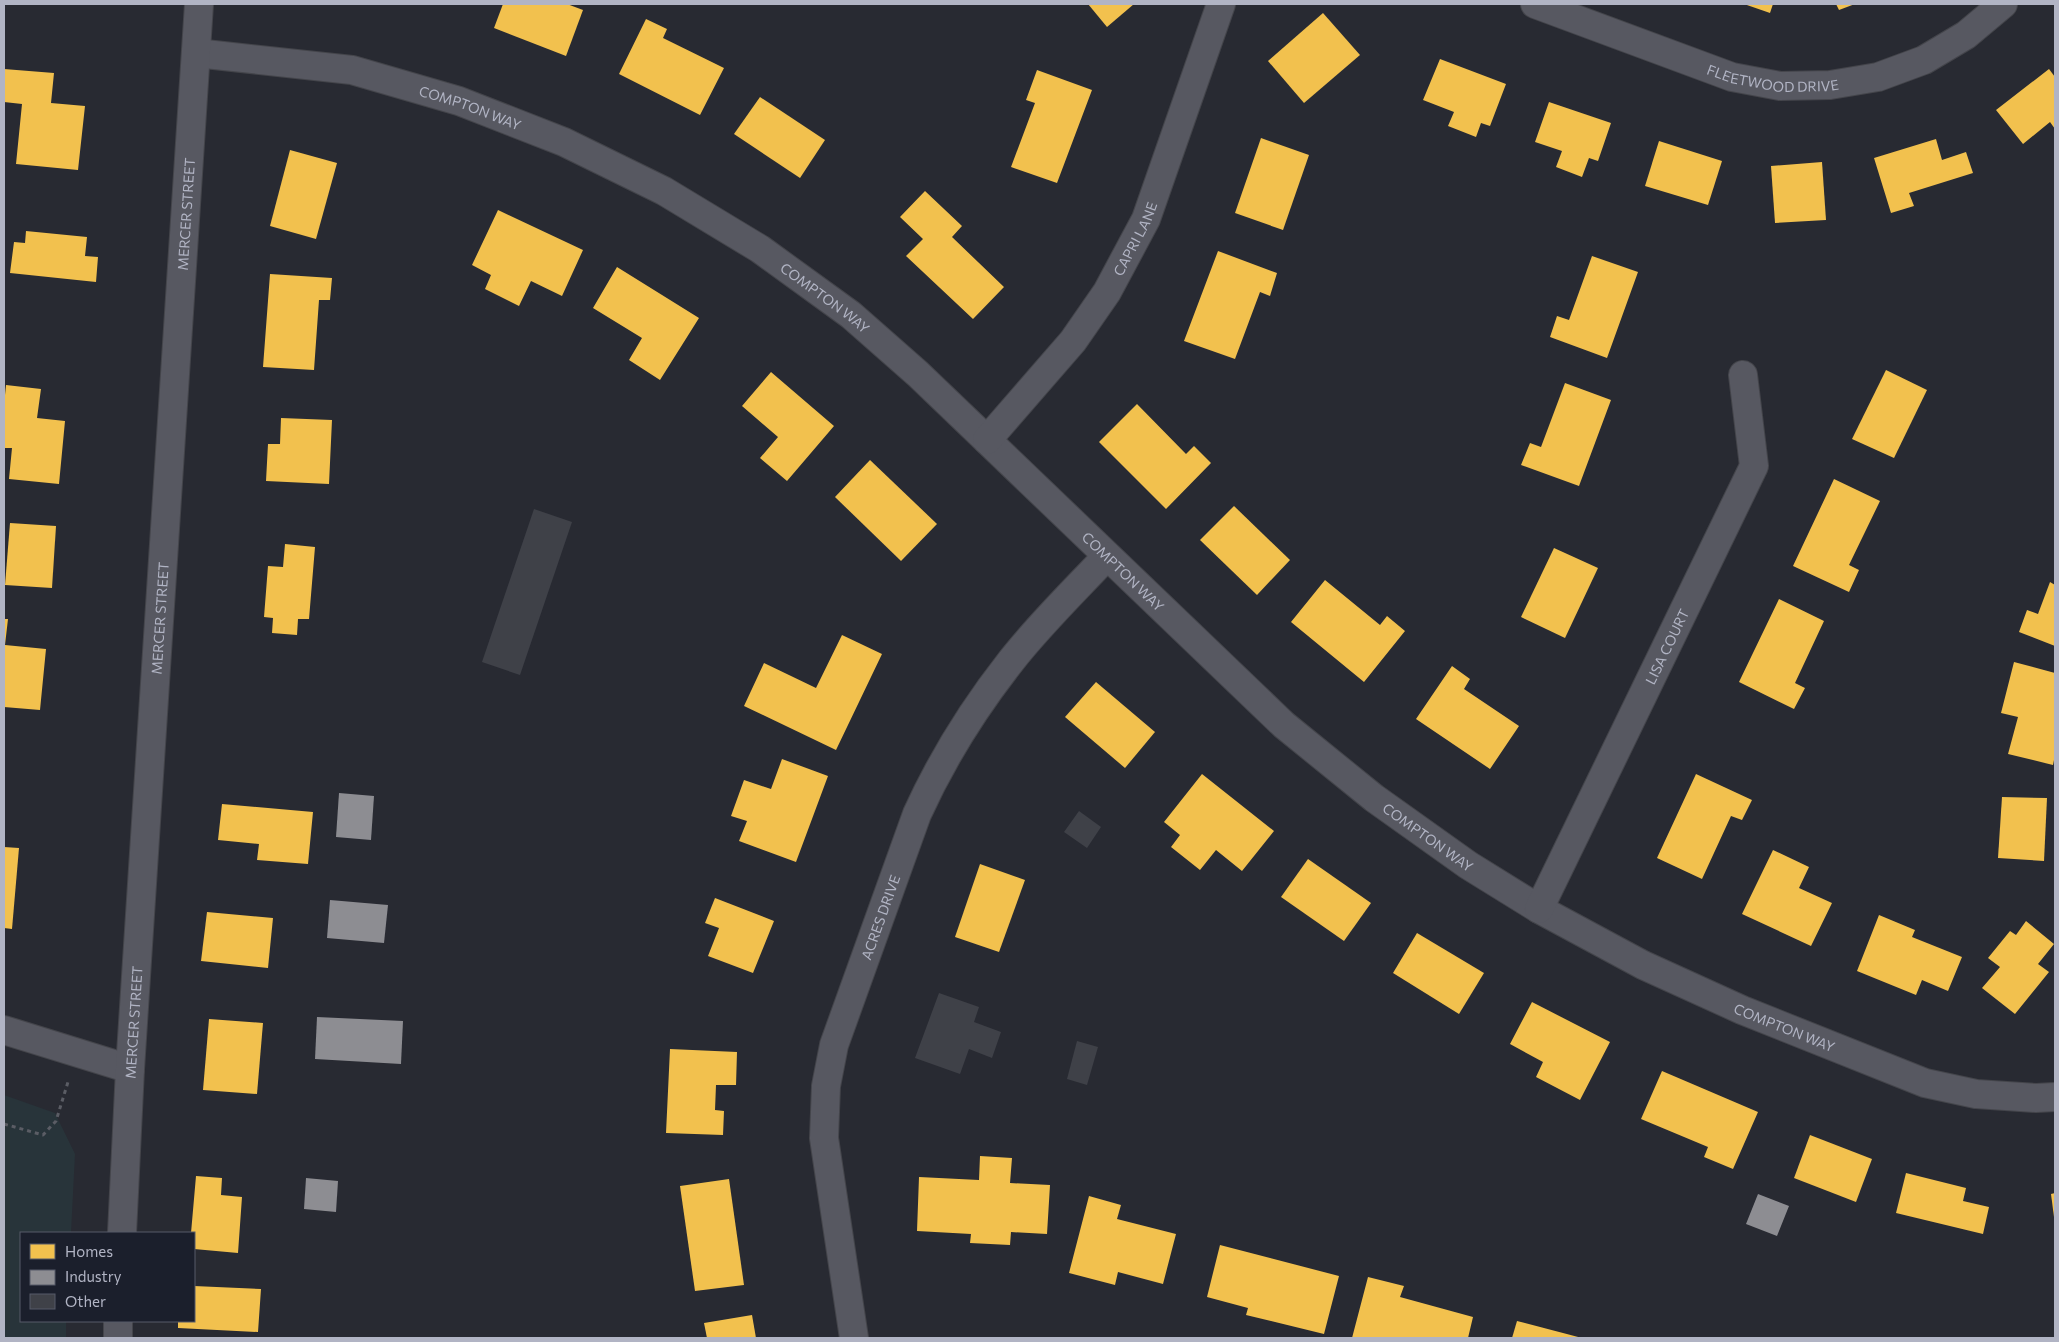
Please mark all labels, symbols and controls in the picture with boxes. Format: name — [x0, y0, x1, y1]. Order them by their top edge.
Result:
street label: FLEETWOOD DRIVE — [1705, 60, 1840, 95]
street label: COMPTON WAY — [417, 81, 524, 133]
street label: MERCER STREET — [173, 157, 198, 271]
street label: CAPRI LANE — [1109, 199, 1160, 278]
street label: COMPTON WAY — [778, 259, 874, 336]
street label: COMPTON WAY — [1079, 528, 1168, 614]
street label: MERCER STREET — [147, 561, 171, 675]
street label: LISA COURT — [1641, 606, 1692, 687]
street label: COMPTON WAY — [1380, 799, 1477, 875]
street label: ACRES DRIVE — [857, 872, 903, 962]
street label: MERCER STREET — [121, 965, 145, 1079]
street label: COMPTON WAY — [1732, 999, 1838, 1055]
legend — [20, 1232, 195, 1322]
text: Homes — [65, 1242, 113, 1260]
text: Industry — [65, 1267, 122, 1285]
text: Other — [65, 1292, 106, 1310]

